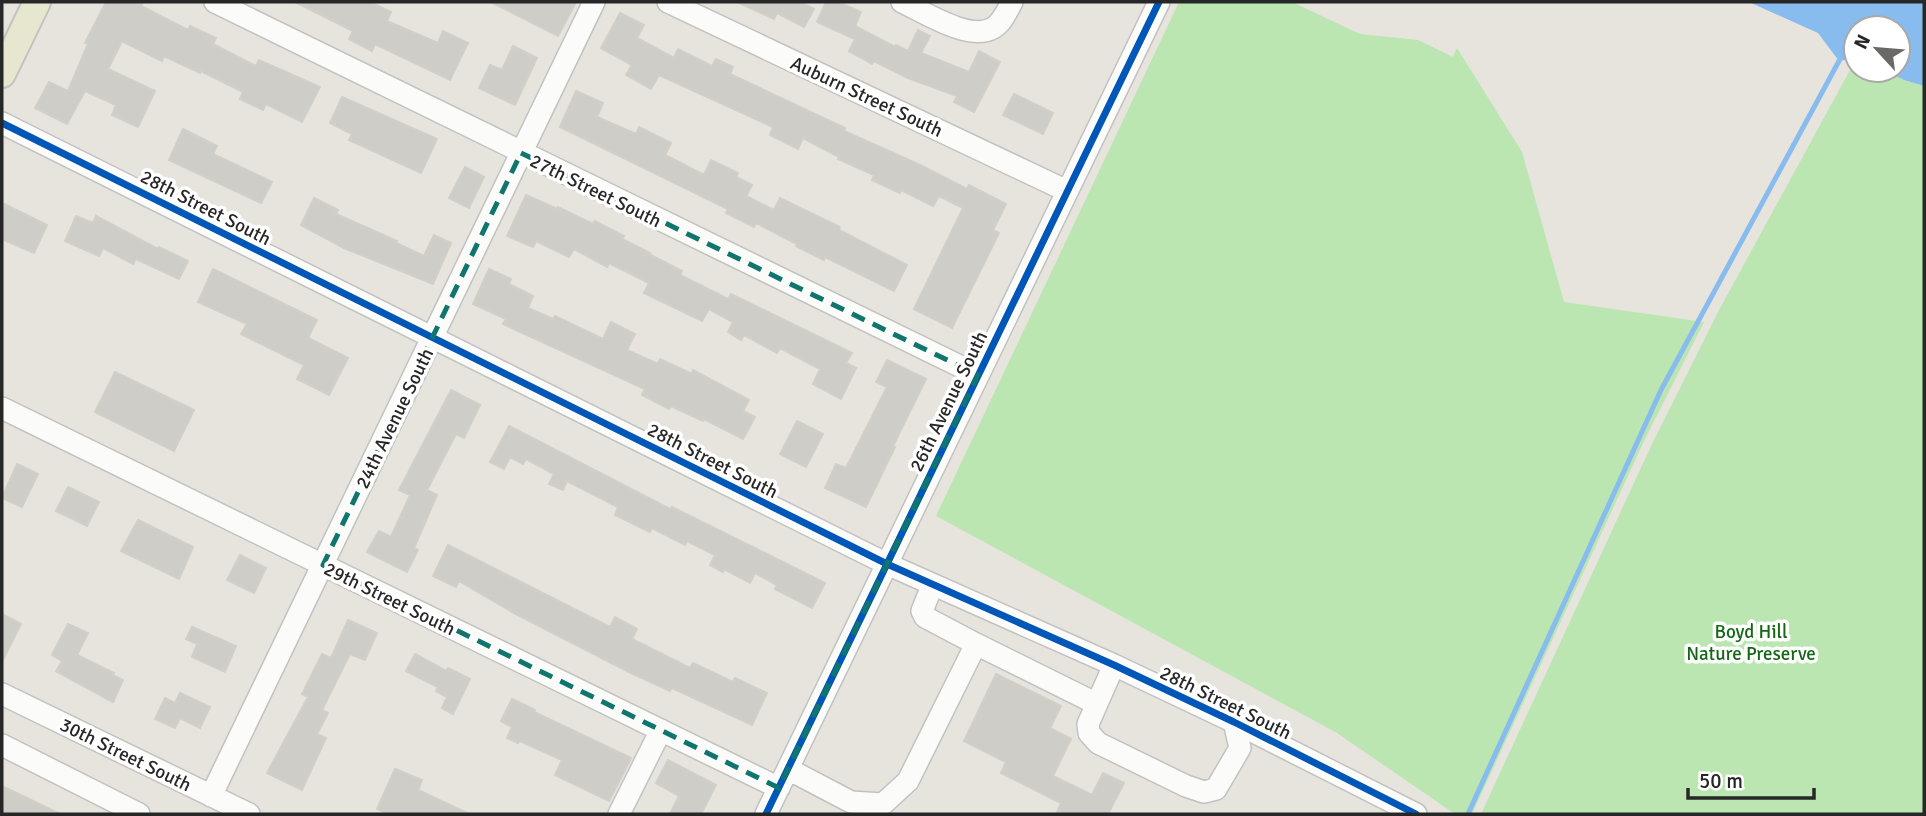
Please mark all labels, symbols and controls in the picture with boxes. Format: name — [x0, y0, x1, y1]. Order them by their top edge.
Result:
north arrow — [1842, 14, 1912, 84]
text: N — [1849, 31, 1876, 53]
street label: Auburn Street South — [787, 51, 947, 143]
street label: 27th Street South — [526, 149, 665, 233]
street label: 28th Street South — [136, 165, 275, 251]
street label: 26th Avenue South — [905, 327, 993, 476]
street label: 24th Avenue South — [351, 344, 439, 493]
street label: 28th Street South — [643, 418, 782, 504]
street label: 29th Street South — [320, 557, 459, 641]
park label: Boyd Hill Nature Preserve — [1686, 620, 1816, 666]
street label: 28th Street South — [1156, 661, 1295, 745]
street label: 30th Street South — [56, 713, 195, 797]
scale bar — [1688, 756, 1814, 800]
text: 50 m — [1699, 768, 1743, 794]

